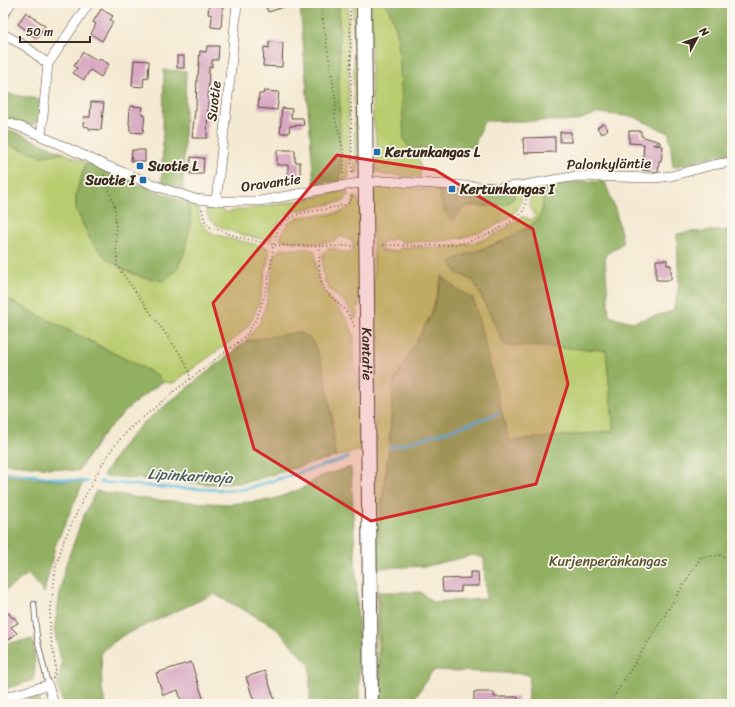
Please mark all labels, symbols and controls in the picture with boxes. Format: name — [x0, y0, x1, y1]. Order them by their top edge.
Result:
scale bar — [20, 18, 90, 44]
north arrow — [677, 18, 717, 58]
text: 50 m — [26, 21, 53, 43]
text: N — [694, 22, 714, 41]
street label: Suotie — [199, 79, 229, 123]
place label: Kertunkangas L — [384, 140, 481, 165]
marker: Kertunkangas L — [372, 147, 382, 157]
street label: Palonkyläntie — [566, 151, 652, 177]
place label: Suotie L — [147, 154, 199, 179]
marker: Suotie L — [135, 161, 145, 171]
street label: Oravantie — [239, 166, 303, 200]
place label: Suotie I — [84, 168, 136, 193]
marker: Suotie I — [138, 175, 148, 185]
place label: Kertunkangas I — [459, 177, 556, 202]
marker: Kertunkangas I — [447, 184, 457, 194]
street label: Kantatie — [355, 327, 380, 381]
water label: Lipinkarinoja — [147, 461, 234, 491]
park label: Kurjenperänkangas — [549, 549, 668, 574]

